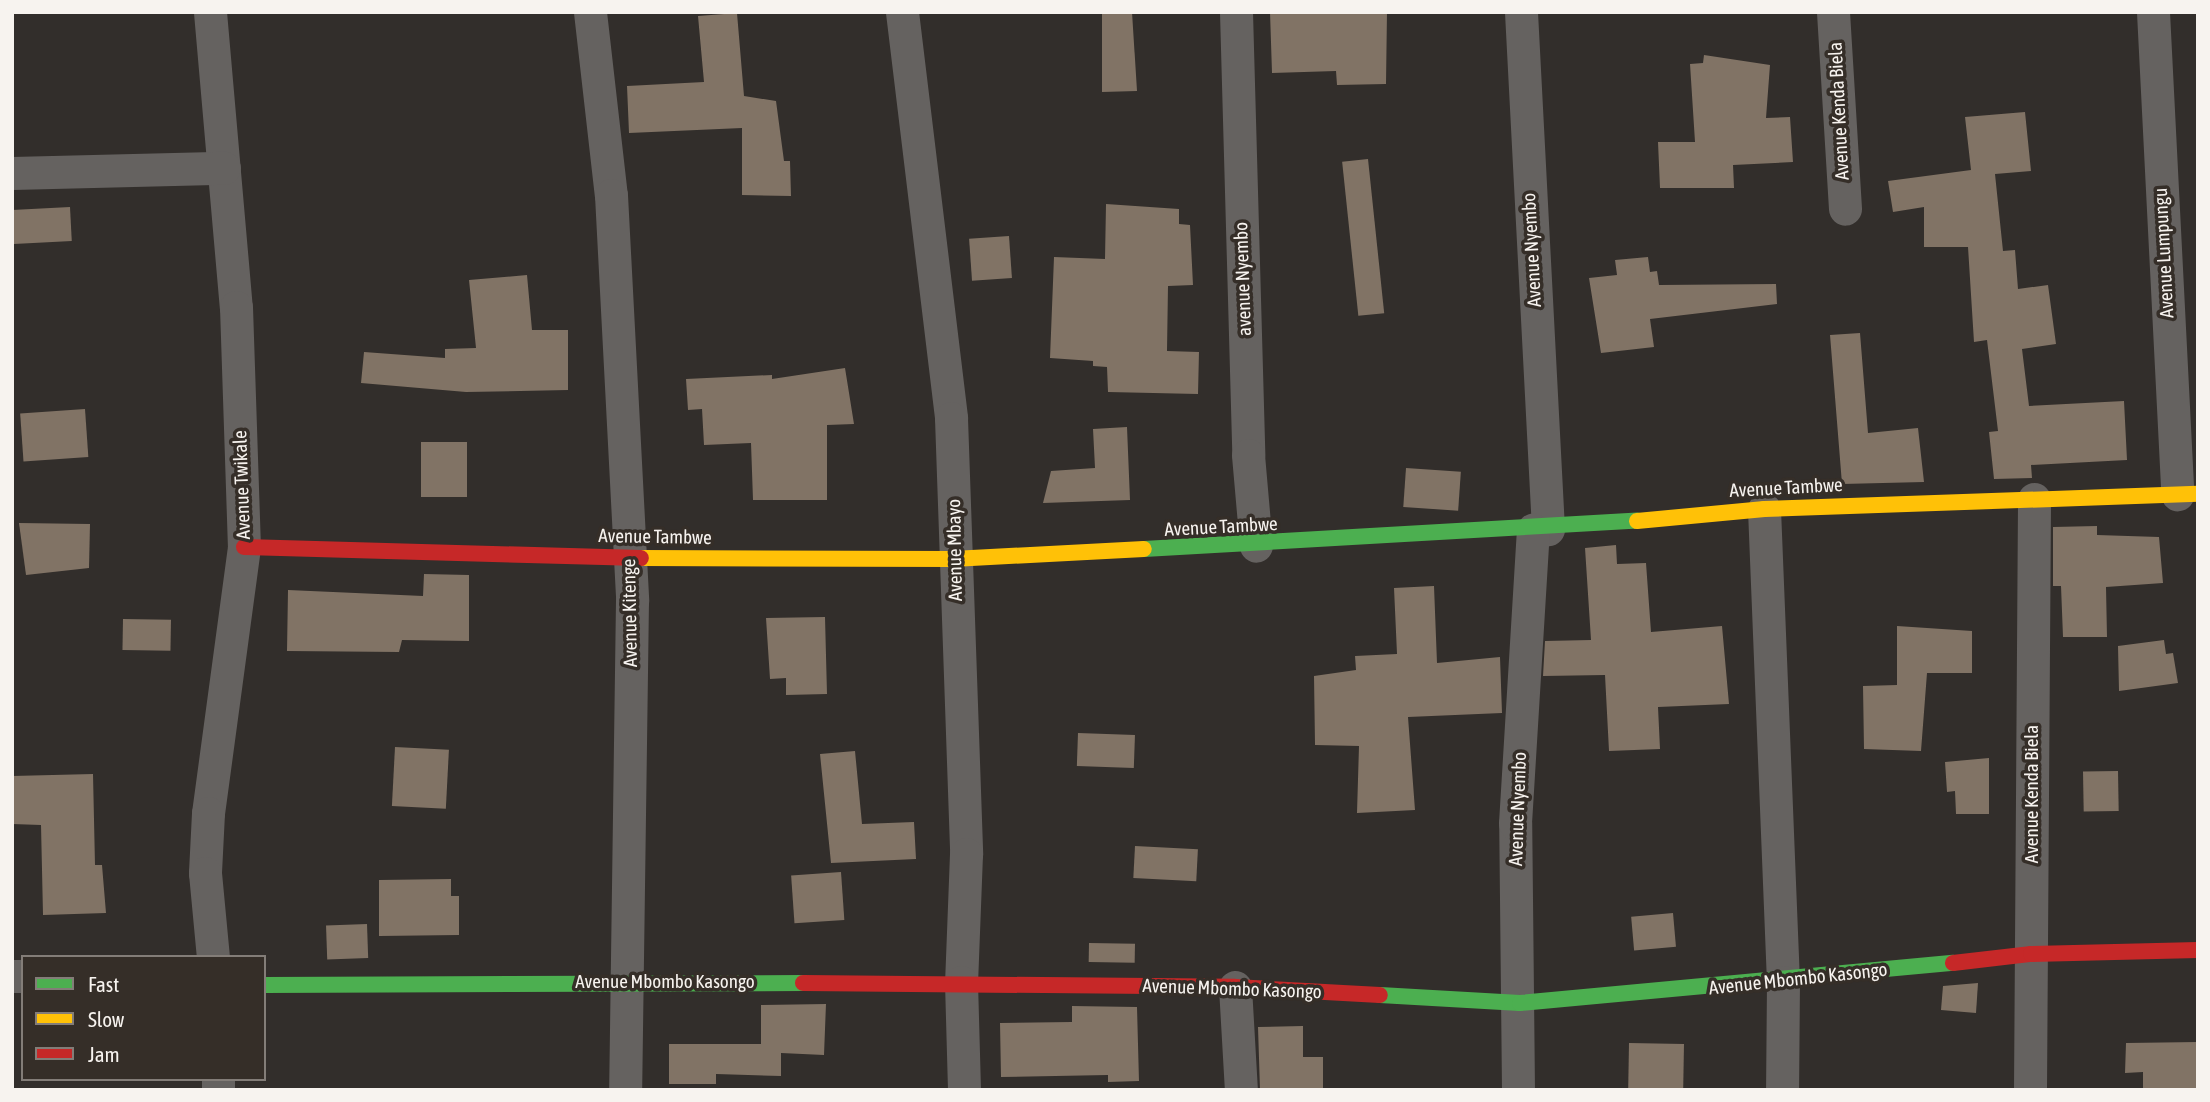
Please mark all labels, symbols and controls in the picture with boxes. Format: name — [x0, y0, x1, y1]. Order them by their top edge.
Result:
street label: Avenue Kenda Biela — [1824, 41, 1854, 181]
street label: Avenue Lumpungu — [2149, 187, 2179, 319]
street label: Avenue Nyembo — [1518, 192, 1546, 308]
street label: avenue Nyembo — [1230, 222, 1256, 336]
street label: Avenue Twikale — [229, 430, 255, 540]
street label: Avenue Tambwe — [1729, 474, 1843, 502]
street label: Avenue Mbayo — [943, 499, 967, 601]
street label: Avenue Tambwe — [1164, 513, 1278, 541]
street label: Avenue Tambwe — [598, 525, 712, 549]
street label: Avenue Kitenge — [618, 559, 642, 667]
street label: Avenue Kenda Biela — [2021, 725, 2043, 863]
street label: Avenue Nyembo — [1505, 751, 1531, 867]
legend — [21, 955, 266, 1081]
street label: Avenue Mbombo Kasongo — [1708, 958, 1888, 1000]
street label: Avenue Mbombo Kasongo — [575, 971, 755, 993]
text: Fast — [88, 972, 119, 996]
street label: Avenue Mbombo Kasongo — [1142, 974, 1322, 1004]
text: Slow — [88, 1007, 124, 1031]
text: Jam — [88, 1042, 120, 1066]

